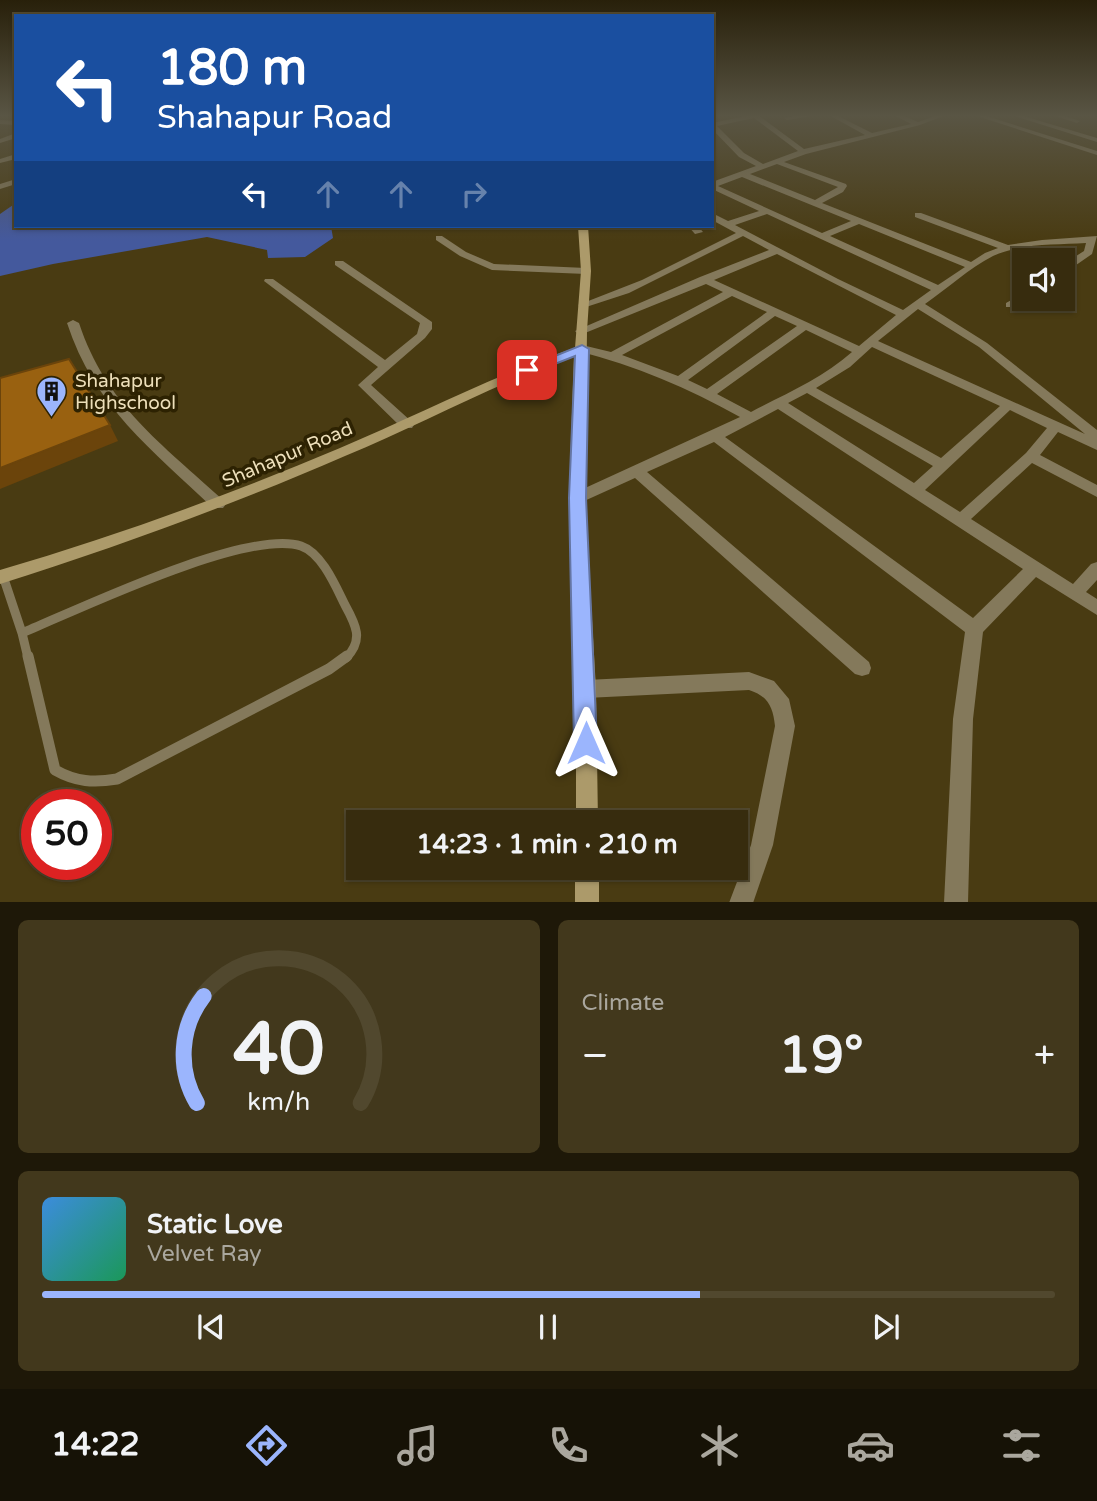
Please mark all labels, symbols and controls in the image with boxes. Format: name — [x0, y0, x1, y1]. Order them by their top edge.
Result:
text: 180 m — [157, 39, 307, 98]
icon: left — [42, 42, 133, 133]
text: Shahapur Road — [157, 99, 392, 137]
icon: left — [236, 175, 274, 213]
icon: ahead — [309, 175, 347, 213]
icon: ahead — [382, 175, 420, 213]
icon: right — [455, 175, 493, 213]
map controls — [1012, 248, 1075, 311]
button: sound — [1012, 248, 1075, 311]
pin — [497, 340, 557, 400]
icon: arrive — [508, 351, 546, 389]
place label: Shahapur Highschool — [75, 370, 176, 414]
building icon: Shahapur Highschool — [35, 374, 69, 418]
street label: Shahapur Road — [219, 418, 356, 492]
position arrow — [549, 706, 623, 780]
speed limit sign: 50 — [21, 789, 112, 880]
text: 14:23 · 1 min · 210 m — [416, 829, 678, 860]
text: Climate — [582, 989, 664, 1017]
text: 40 — [233, 1006, 324, 1094]
text: 19° — [779, 1024, 864, 1087]
text: − — [582, 1033, 609, 1079]
text: + — [1034, 1033, 1055, 1079]
text: km/h — [247, 1086, 310, 1116]
text: Static Love — [147, 1209, 283, 1240]
text: Velvet Ray — [147, 1240, 262, 1268]
icon: previous — [192, 1308, 230, 1346]
icon: pause — [529, 1308, 567, 1346]
icon: next — [867, 1308, 905, 1346]
icon: directions — [242, 1421, 291, 1470]
icon: music — [393, 1421, 442, 1470]
icon: phone — [544, 1421, 593, 1470]
icon: climate — [695, 1421, 744, 1470]
icon: car — [846, 1421, 895, 1470]
icon: filters — [997, 1421, 1046, 1470]
text: 14:22 — [51, 1426, 140, 1464]

